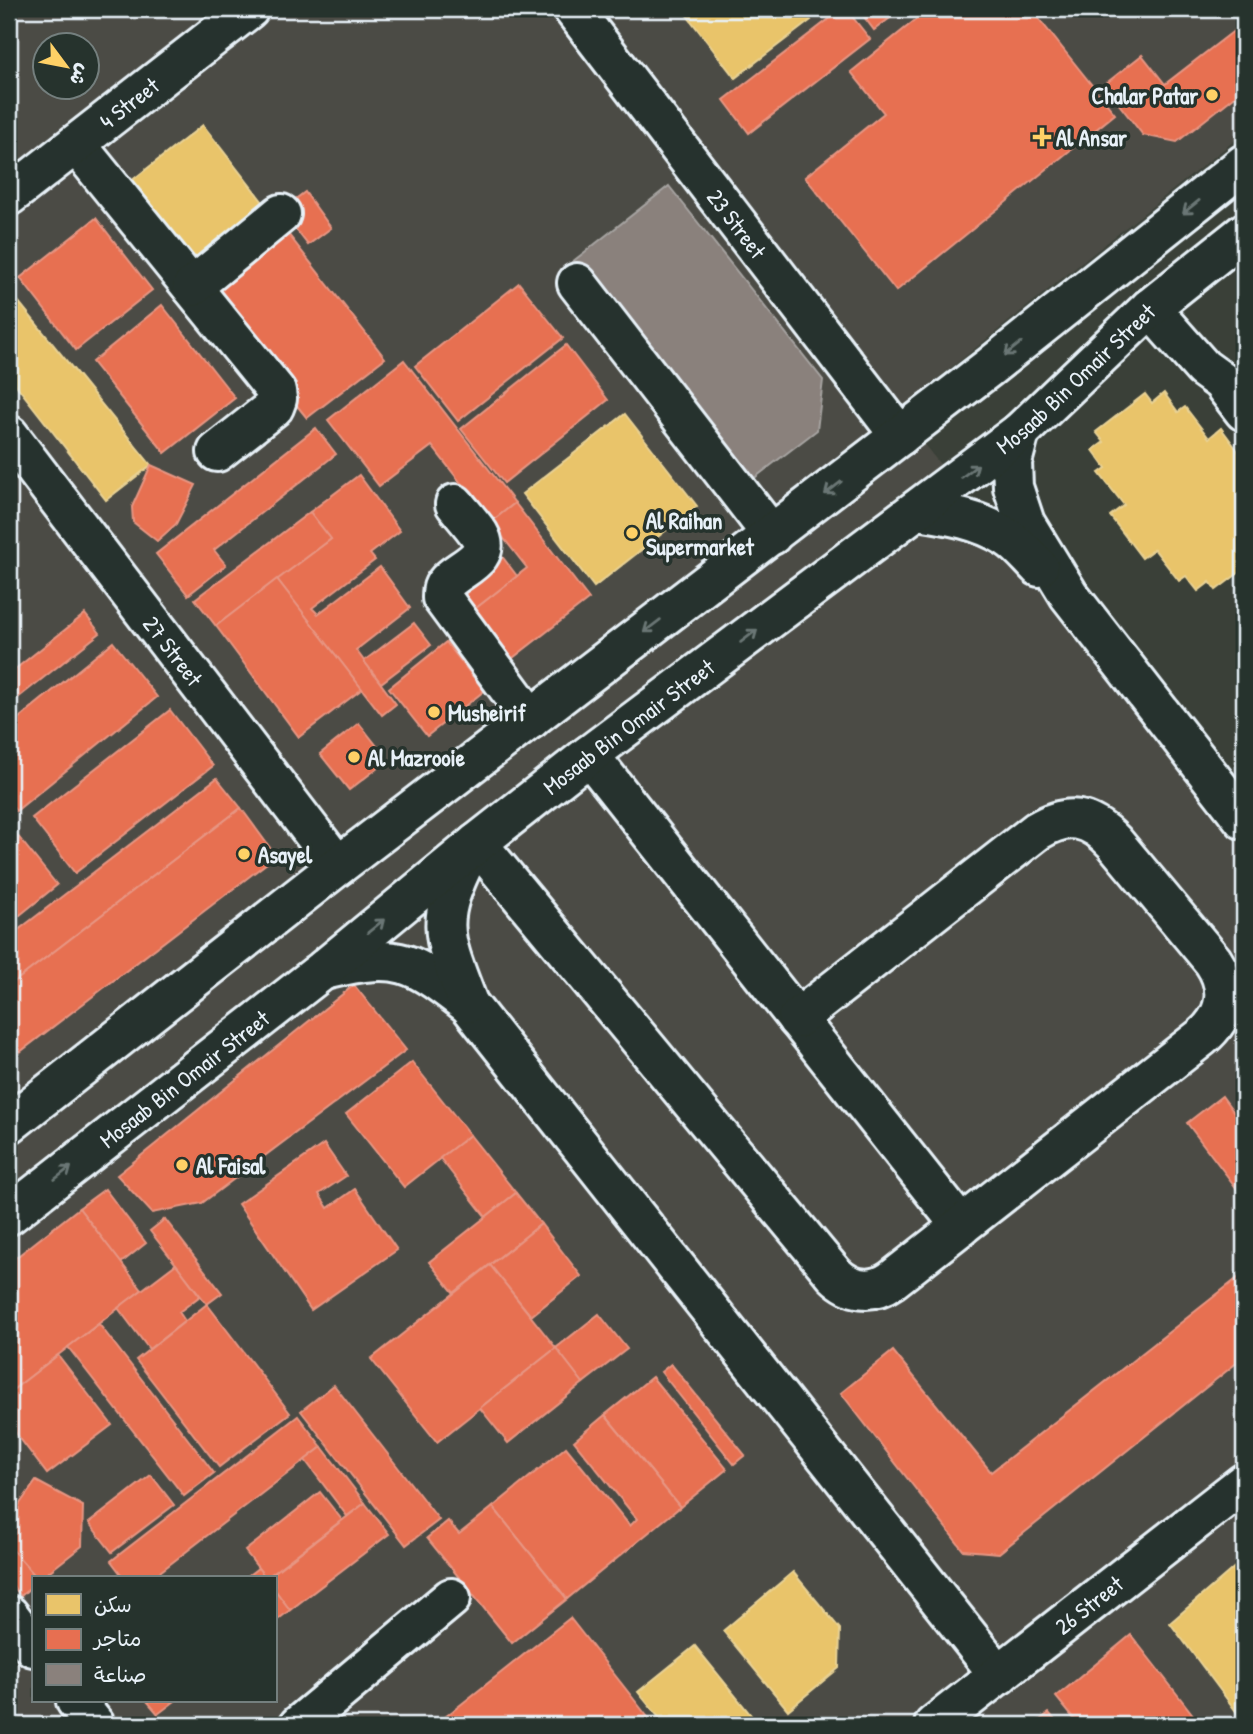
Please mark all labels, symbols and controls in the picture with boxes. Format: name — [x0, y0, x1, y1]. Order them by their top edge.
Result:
north arrow — [32, 32, 102, 102]
text: ش — [64, 59, 97, 91]
street label: 4 Street — [93, 69, 166, 136]
place label: Chalar Patar — [1092, 80, 1198, 111]
marker: Chalar Patar — [1204, 87, 1220, 103]
place label: Al Ansar — [1056, 122, 1127, 153]
marker: Al Ansar — [1034, 129, 1050, 145]
street label: 23 Street — [701, 182, 774, 265]
one-way arrow — [1182, 199, 1200, 214]
street label: Mosaab Bin Omair Street — [989, 295, 1162, 460]
one-way arrow — [1005, 341, 1023, 356]
one-way arrow — [960, 463, 979, 478]
one-way arrow — [825, 480, 843, 495]
place label: Al Raihan Supermarket — [646, 505, 755, 563]
marker: Al Raihan Supermarket — [624, 525, 640, 541]
street label: 27 Street — [137, 609, 211, 693]
one-way arrow — [644, 618, 662, 633]
one-way arrow — [739, 629, 758, 644]
street label: Mosaab Bin Omair Street — [536, 651, 721, 801]
place label: Musheirif — [448, 697, 527, 728]
marker: Musheirif — [426, 704, 442, 720]
place label: Al Mazrooie — [368, 742, 466, 773]
marker: Al Mazrooie — [346, 749, 362, 765]
place label: Asayel — [258, 839, 313, 871]
marker: Asayel — [236, 846, 252, 862]
one-way arrow — [367, 919, 385, 935]
street label: Mosaab Bin Omair Street — [93, 1002, 276, 1154]
place label: Al Faisal — [196, 1150, 266, 1181]
marker: Al Faisal — [174, 1157, 190, 1173]
one-way arrow — [53, 1166, 71, 1181]
street label: 26 Street — [1048, 1567, 1130, 1641]
legend — [32, 1576, 276, 1702]
text: سكن — [94, 1590, 132, 1619]
text: متاجر — [92, 1624, 141, 1653]
text: صناعة — [94, 1660, 147, 1689]

